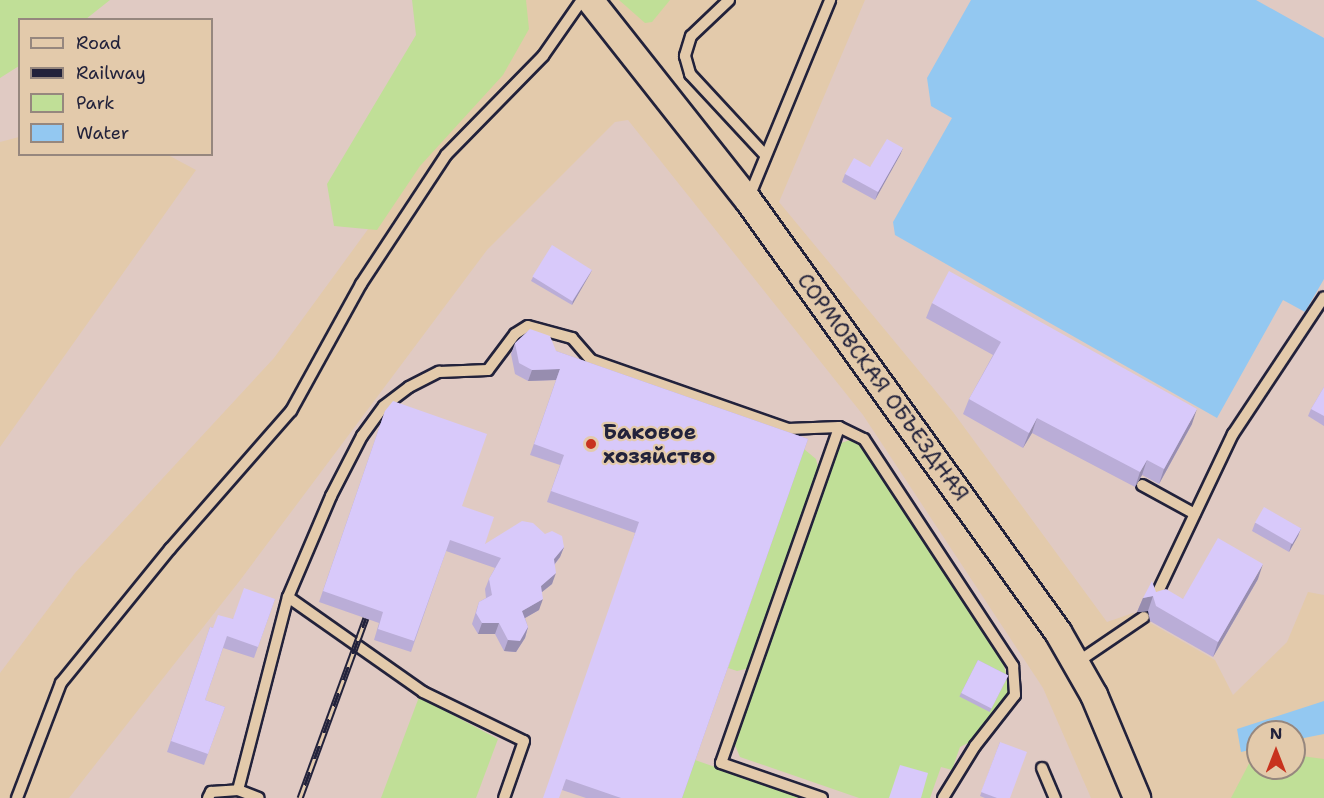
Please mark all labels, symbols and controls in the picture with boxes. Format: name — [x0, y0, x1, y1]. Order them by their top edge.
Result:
legend — [18, 18, 213, 156]
text: Road — [76, 31, 121, 55]
text: Railway — [76, 61, 146, 85]
text: Park — [76, 91, 115, 115]
text: Water — [76, 121, 129, 145]
street label: СОРМОВСКАЯ ОБЪЕЗДНАЯ — [792, 268, 974, 506]
place label: Баковое хозяйство — [603, 419, 715, 469]
marker: Баковое хозяйство — [584, 437, 598, 451]
north arrow — [1246, 720, 1306, 780]
text: N — [1270, 723, 1282, 744]

